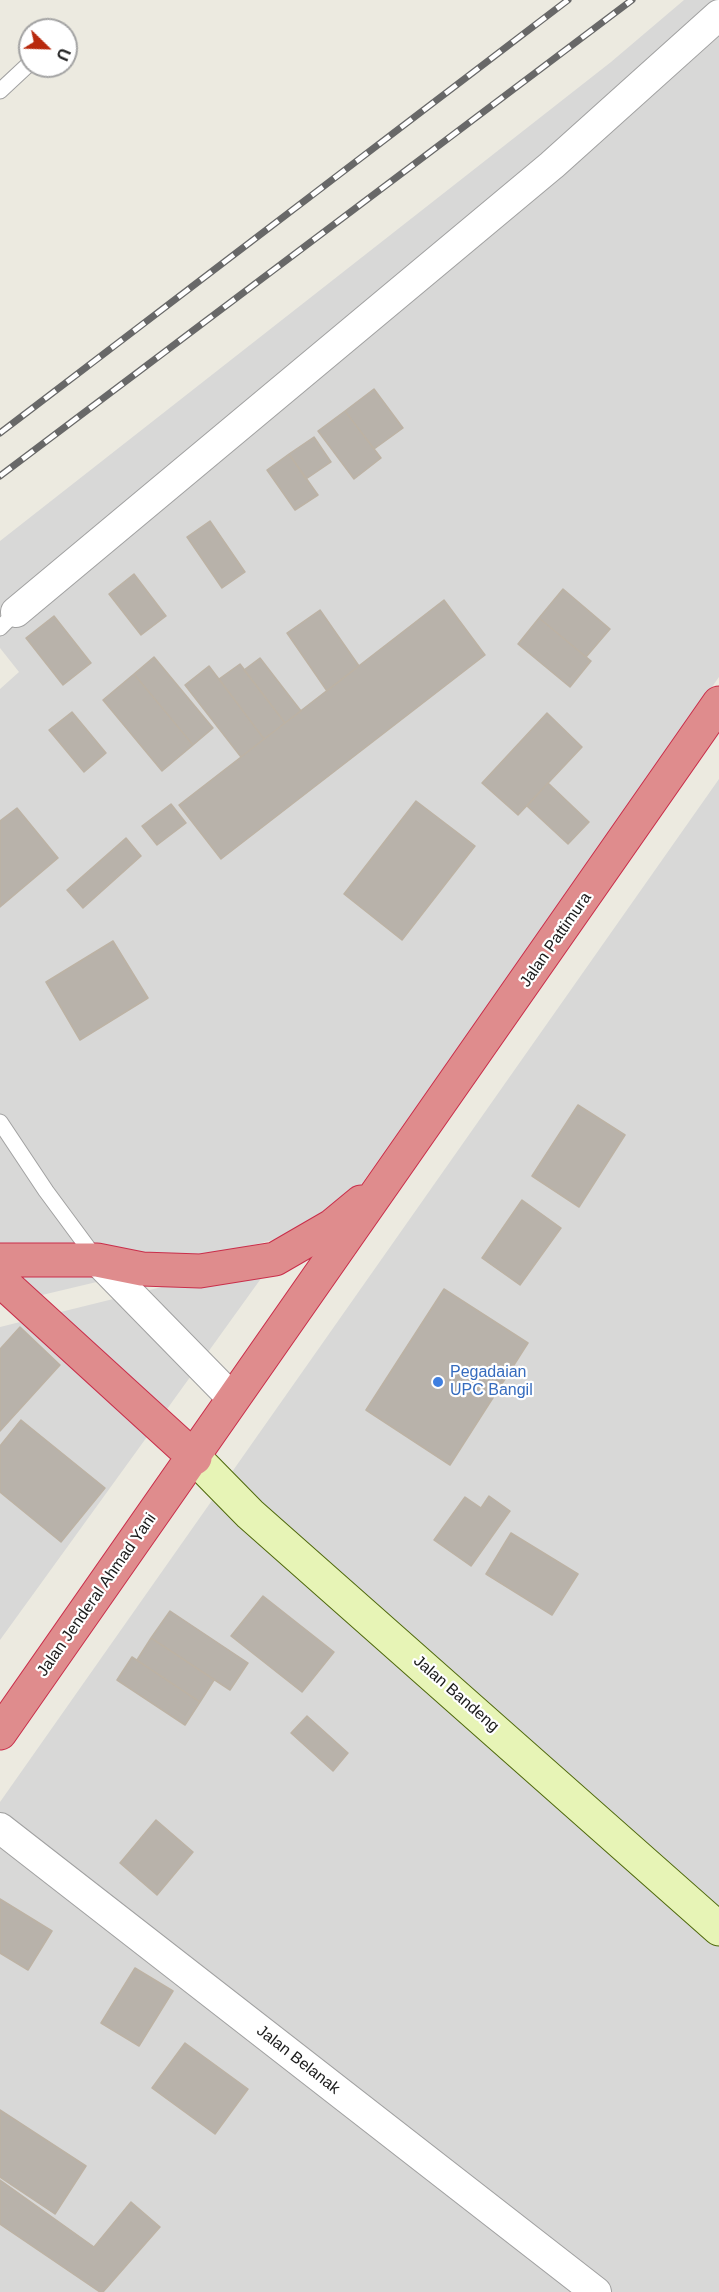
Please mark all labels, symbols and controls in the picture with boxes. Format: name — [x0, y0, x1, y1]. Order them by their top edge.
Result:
north arrow — [18, 18, 78, 78]
text: U — [53, 46, 73, 63]
street label: Jalan Pattimura — [516, 889, 596, 991]
place label: Pegadaian UPC Bangil — [450, 1363, 533, 1401]
marker: Pegadaian UPC Bangil — [431, 1375, 445, 1389]
street label: Jalan Jenderal Ahmad Yani — [33, 1510, 161, 1680]
street label: Jalan Bandeng — [409, 1652, 503, 1736]
street label: Jalan Belanak — [252, 2021, 344, 2099]

